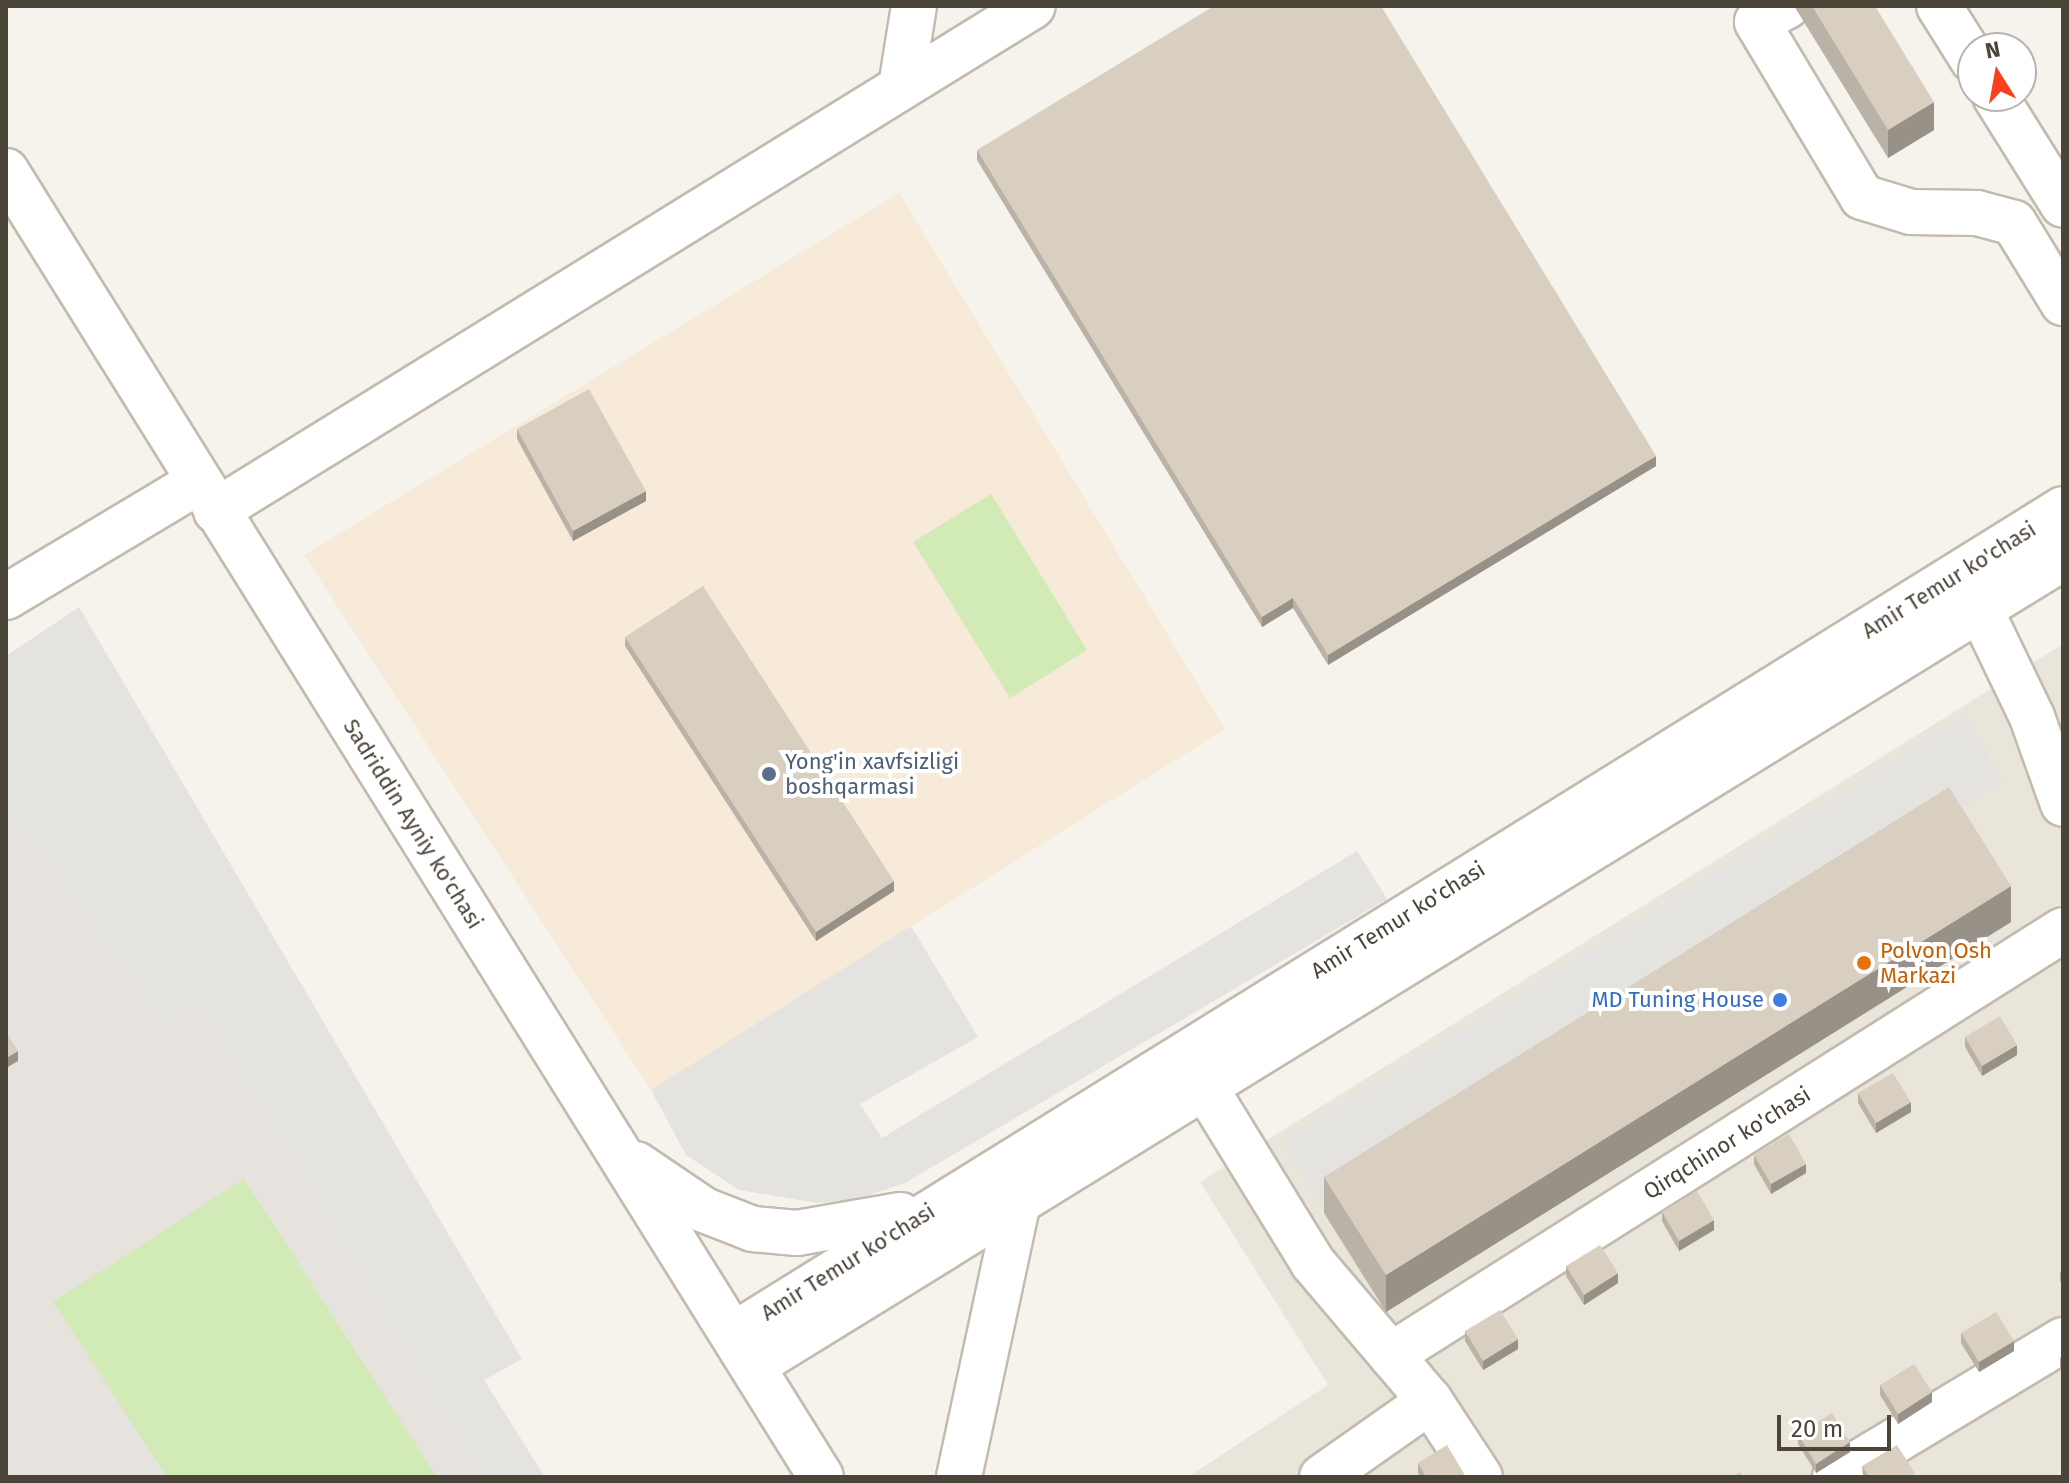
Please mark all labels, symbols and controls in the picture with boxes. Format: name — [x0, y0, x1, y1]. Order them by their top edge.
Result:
north arrow — [1957, 32, 2037, 112]
text: N — [1983, 35, 2002, 65]
street label: Amir Temur ko'chasi — [1857, 516, 2041, 644]
street label: Sadriddin Ayniy ko'chasi — [338, 714, 488, 934]
place label: Yong'in xavfsizligi boshqarmasi — [785, 748, 959, 800]
marker: Yong'in xavfsizligi boshqarmasi — [760, 765, 778, 783]
street label: Amir Temur ko'chasi — [1306, 856, 1490, 984]
place label: Polvon Osh Markazi — [1880, 937, 1992, 988]
marker: Polvon Osh Markazi — [1855, 954, 1873, 972]
place label: MD Tuning House — [1591, 987, 1764, 1013]
marker: MD Tuning House — [1771, 991, 1789, 1009]
street label: Qirqchinor ko'chasi — [1639, 1081, 1815, 1205]
street label: Amir Temur ko'chasi — [756, 1198, 940, 1326]
scale bar — [1781, 1399, 1895, 1449]
text: 20 m — [1791, 1415, 1843, 1443]

